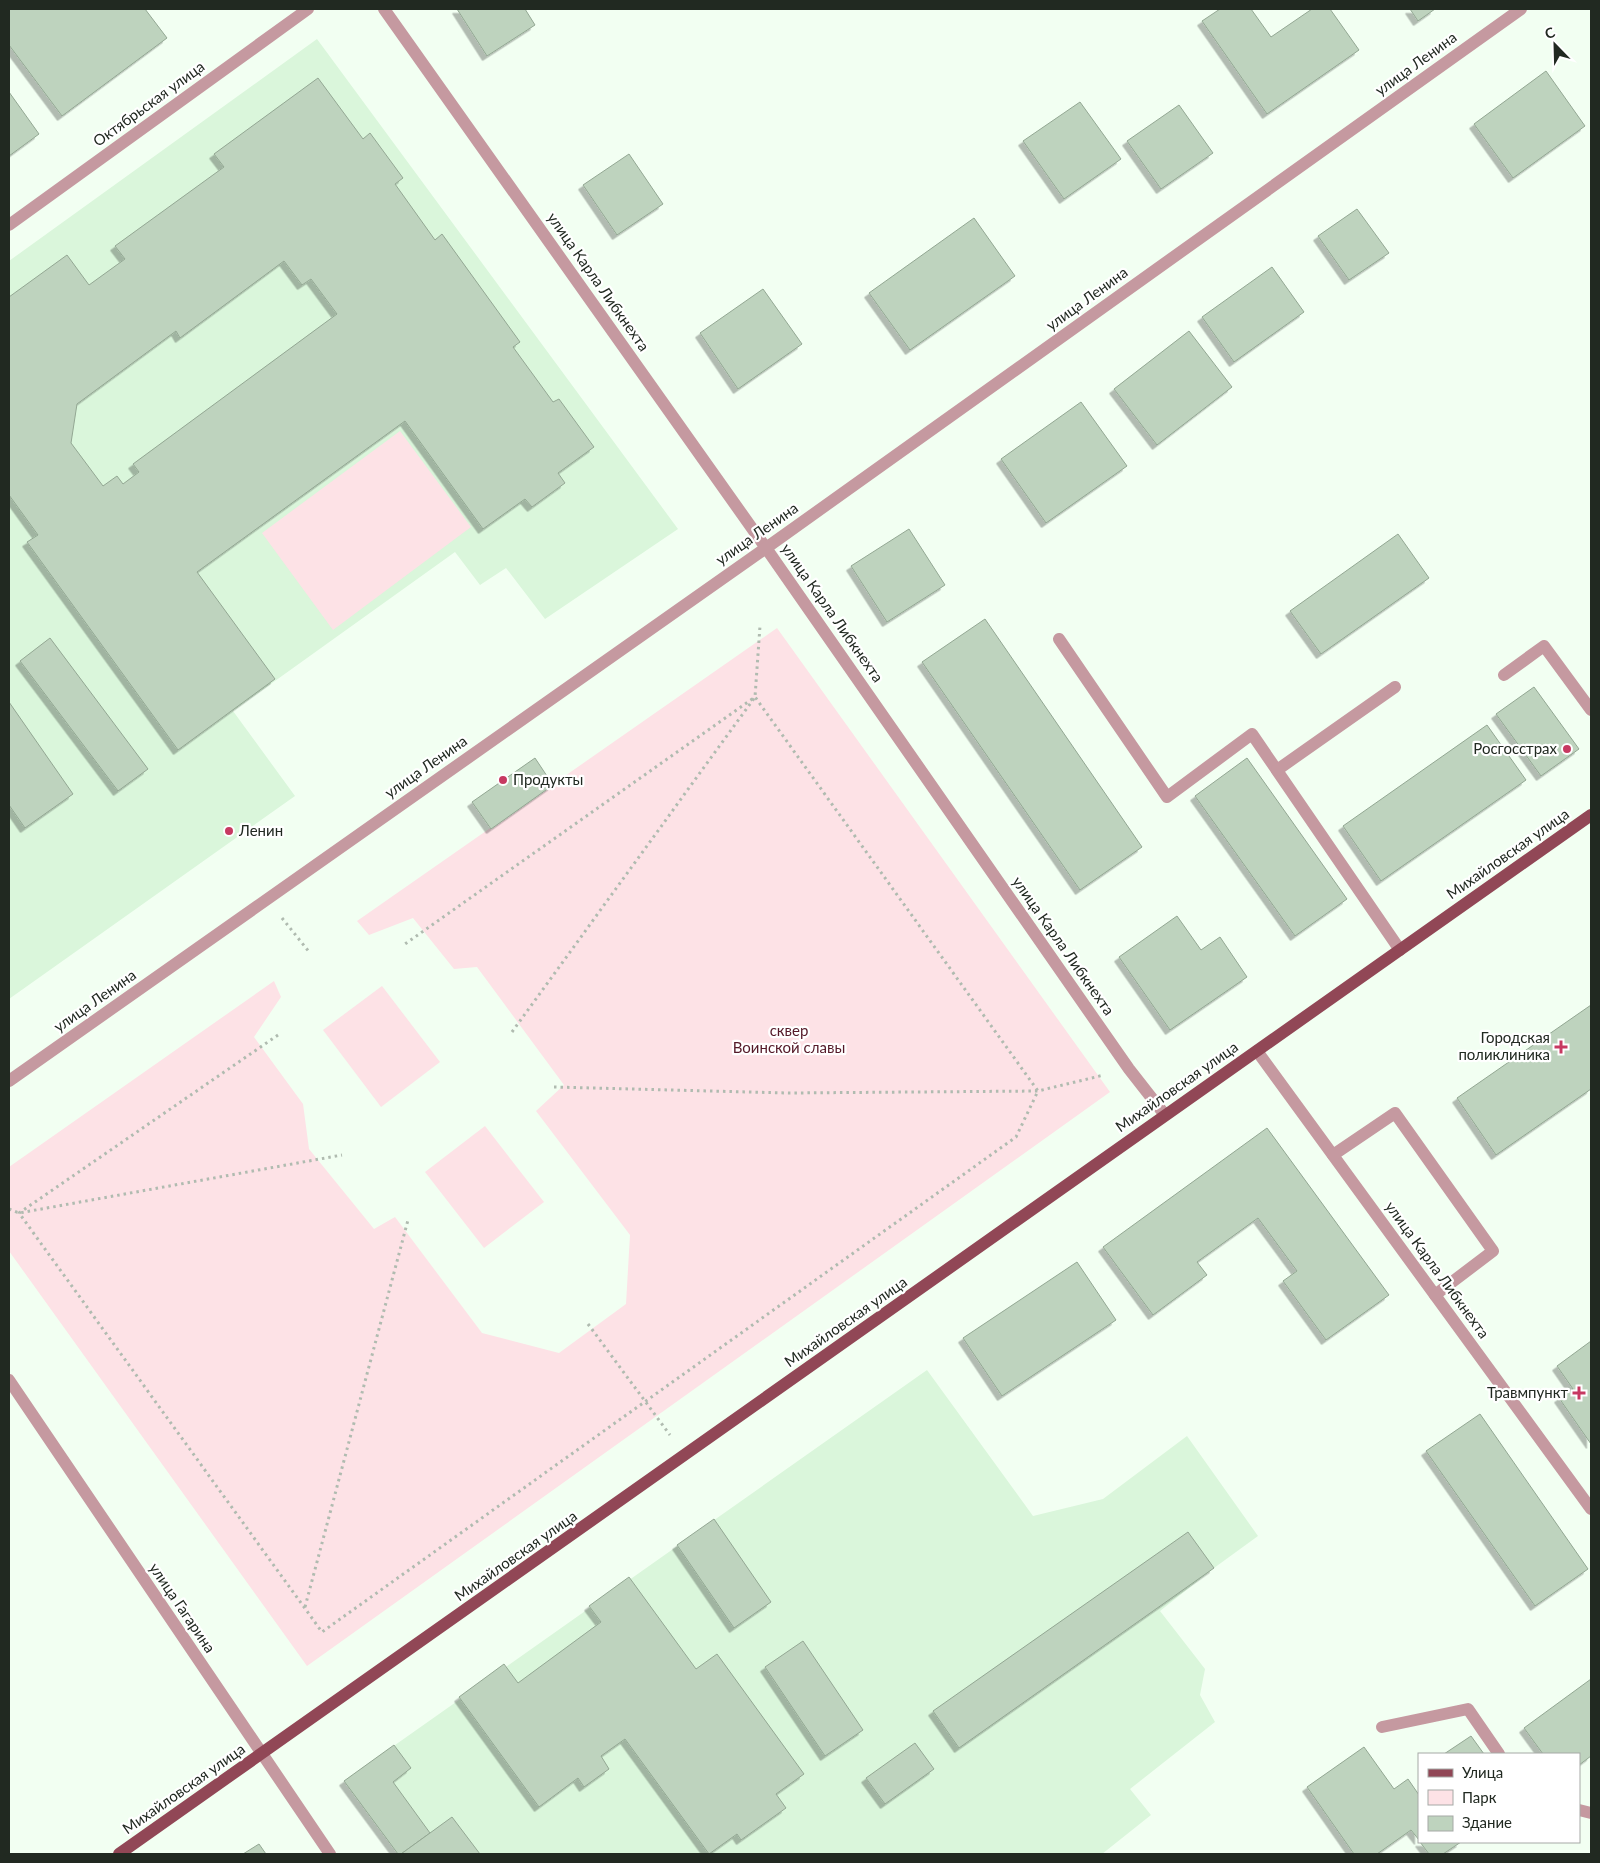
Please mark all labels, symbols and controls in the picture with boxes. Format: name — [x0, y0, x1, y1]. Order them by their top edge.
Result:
north arrow — [1530, 20, 1580, 70]
text: С — [1542, 23, 1558, 42]
street label: улица Ленина — [1371, 28, 1460, 99]
street label: Октябрьская улица — [89, 57, 208, 150]
street label: улица Карла Либкнехта — [544, 209, 654, 354]
street label: улица Ленина — [1042, 263, 1131, 334]
street label: улица Ленина — [712, 498, 801, 568]
street label: улица Карла Либкнехта — [778, 540, 888, 685]
street label: улица Ленина — [381, 731, 470, 801]
place label: Росгосстрах — [1473, 739, 1558, 757]
marker: Росгосстрах — [1561, 743, 1573, 755]
place label: Продукты — [513, 770, 583, 788]
marker: Продукты — [497, 774, 509, 786]
street label: Михайловская улица — [1443, 804, 1572, 902]
place label: Ленин — [238, 821, 283, 839]
marker: Ленин — [223, 825, 235, 837]
street label: улица Карла Либкнехта — [1009, 873, 1119, 1018]
street label: улица Ленина — [50, 965, 139, 1035]
park label: сквер Воинской славы — [733, 1021, 845, 1056]
place label: Городская поликлиника — [1458, 1028, 1550, 1063]
street label: Михайловская улица — [1112, 1037, 1241, 1135]
marker: Городская поликлиника — [1554, 1040, 1568, 1054]
street label: улица Карла Либкнехта — [1382, 1197, 1494, 1341]
street label: Михайловская улица — [781, 1272, 910, 1370]
place label: Травмпункт — [1487, 1383, 1568, 1401]
marker: Травмпункт — [1572, 1386, 1586, 1400]
street label: Михайловская улица — [451, 1506, 580, 1604]
street label: улица Гагарина — [146, 1559, 220, 1656]
street label: Михайловская улица — [119, 1739, 248, 1837]
legend — [1418, 1753, 1580, 1843]
text: Улица — [1462, 1763, 1503, 1781]
text: Парк — [1462, 1788, 1497, 1806]
text: Здание — [1462, 1813, 1512, 1831]

